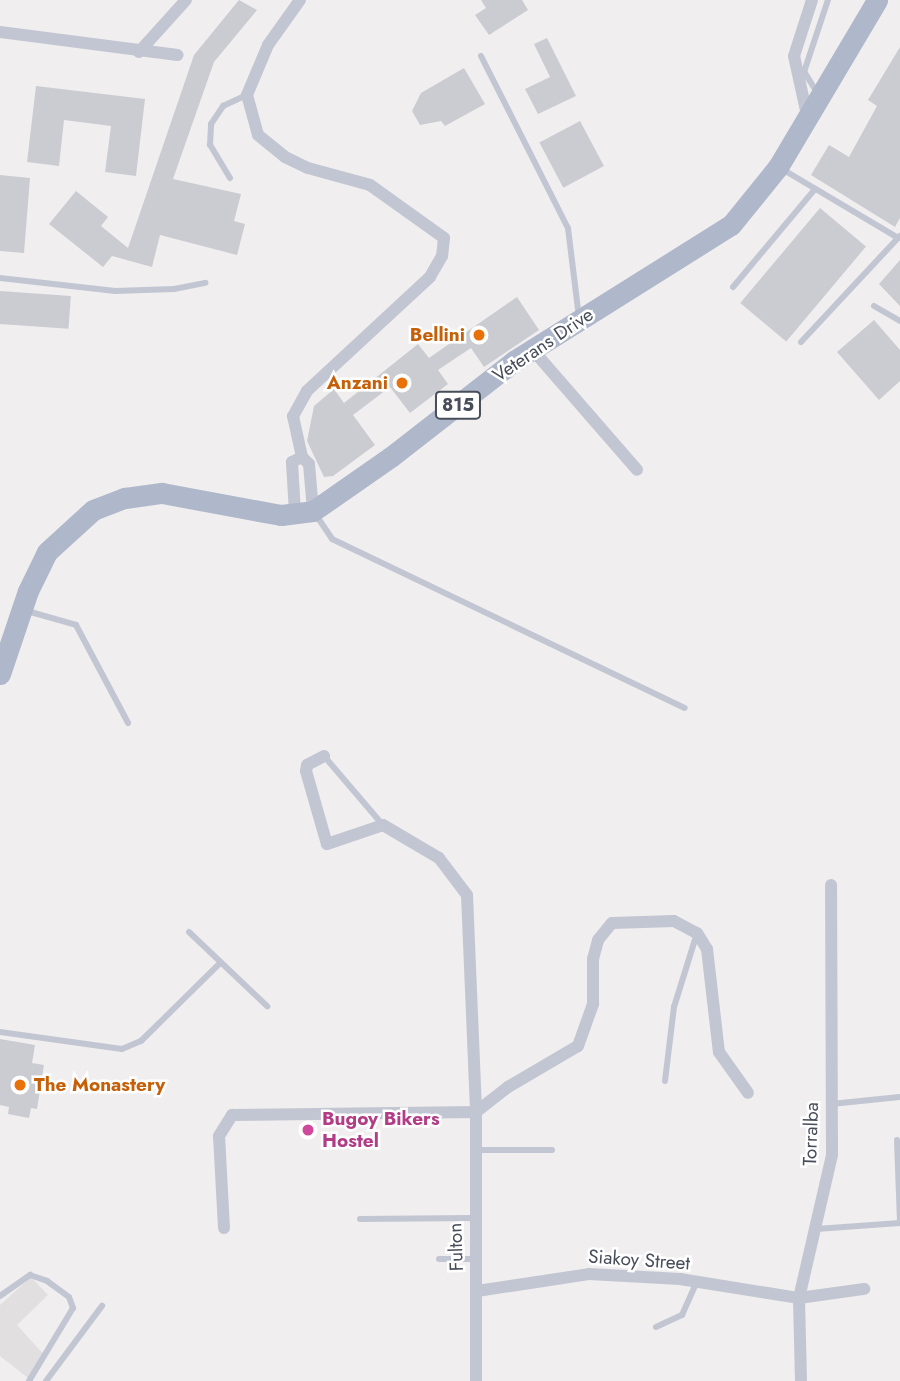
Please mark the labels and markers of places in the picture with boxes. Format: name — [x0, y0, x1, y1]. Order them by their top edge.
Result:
place label: Bellini — [410, 324, 465, 346]
marker: Bellini — [471, 327, 487, 343]
place label: Anzani — [327, 372, 388, 394]
marker: Anzani — [394, 375, 410, 391]
place label: The Monastery — [34, 1074, 165, 1096]
marker: The Monastery — [12, 1077, 28, 1093]
place label: Bugoy Bikers Hostel — [322, 1108, 440, 1152]
marker: Bugoy Bikers Hostel — [300, 1122, 316, 1138]

